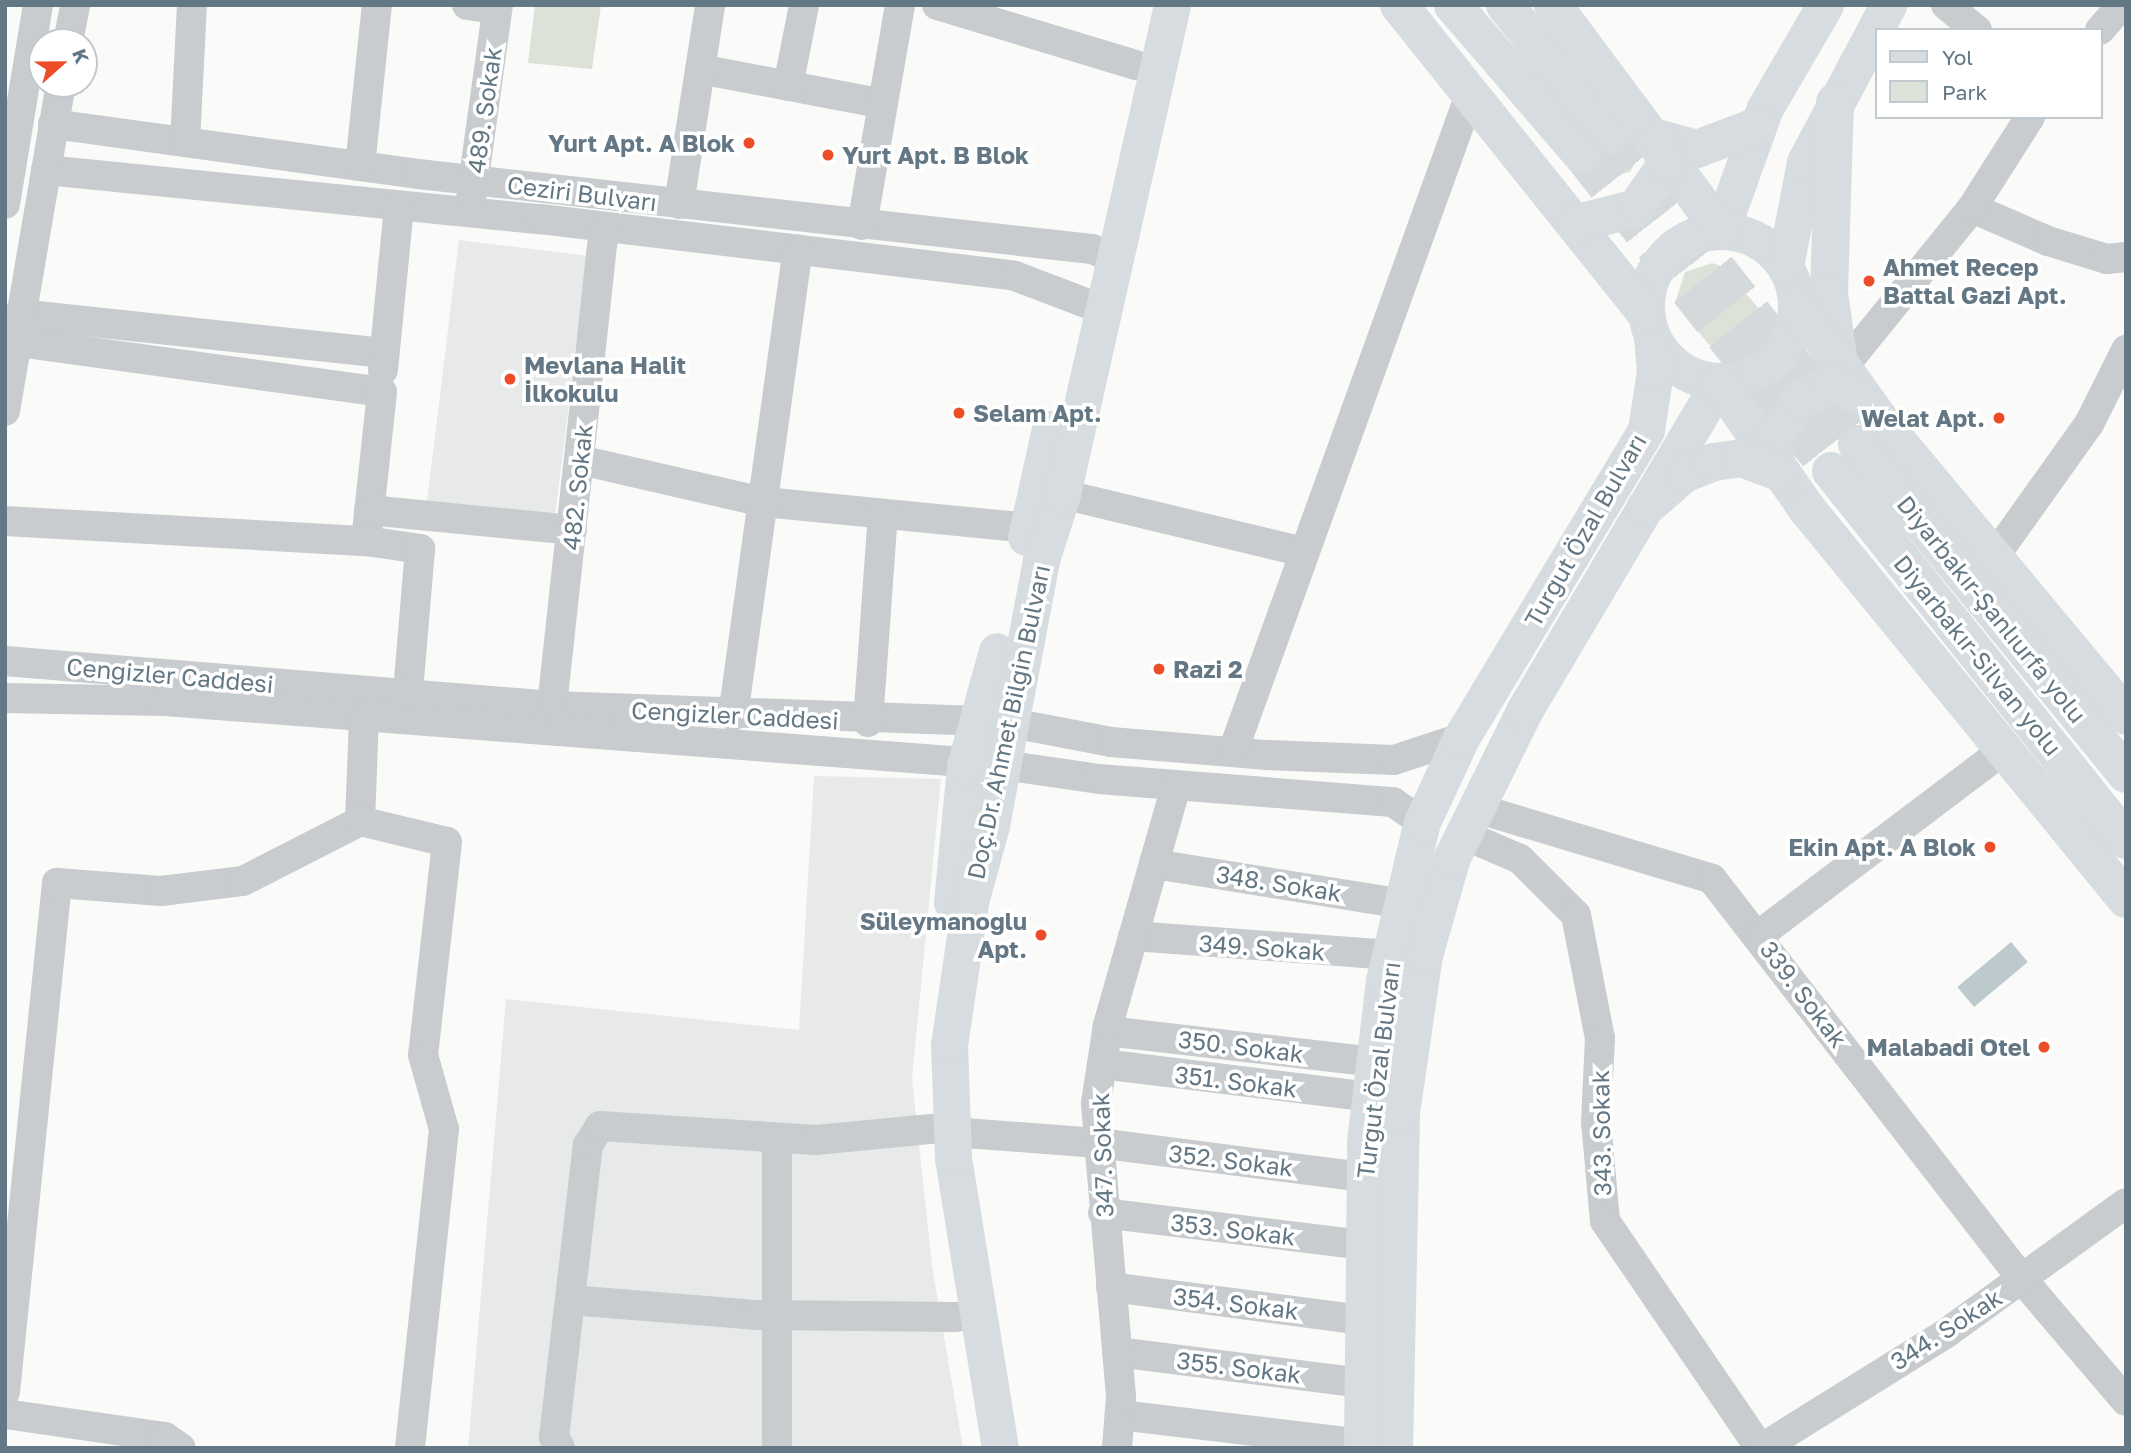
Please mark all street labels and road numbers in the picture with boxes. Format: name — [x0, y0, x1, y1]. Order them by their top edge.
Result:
street label: 489. Sokak — [461, 45, 507, 175]
street label: Ceziri Bulvarı — [506, 170, 658, 216]
street label: 482. Sokak — [556, 423, 598, 551]
street label: Turgut Özal Bulvarı — [1518, 428, 1652, 632]
street label: Diyarbakır-Şanlıurfa yolu — [1892, 490, 2092, 728]
street label: Diyarbakır-Silvan yolu — [1888, 549, 2068, 761]
street label: Doç.Dr. Ahmet Bilgin Bulvarı — [961, 562, 1055, 882]
street label: Cengizler Caddesi — [65, 652, 275, 698]
street label: Cengizler Caddesi — [631, 695, 839, 735]
street label: 348. Sokak — [1214, 859, 1344, 907]
street label: 349. Sokak — [1198, 928, 1326, 966]
street label: 339. Sokak — [1755, 935, 1853, 1053]
street label: Turgut Özal Bulvarı — [1350, 960, 1406, 1180]
street label: 350. Sokak — [1177, 1024, 1305, 1068]
street label: 351. Sokak — [1173, 1059, 1299, 1103]
street label: 343. Sokak — [1586, 1070, 1616, 1196]
street label: 347. Sokak — [1085, 1092, 1119, 1218]
street label: 352. Sokak — [1167, 1138, 1295, 1182]
street label: 353. Sokak — [1169, 1207, 1297, 1251]
street label: 354. Sokak — [1172, 1281, 1300, 1325]
street label: 344. Sokak — [1885, 1282, 2007, 1376]
street label: 355. Sokak — [1175, 1345, 1303, 1389]

